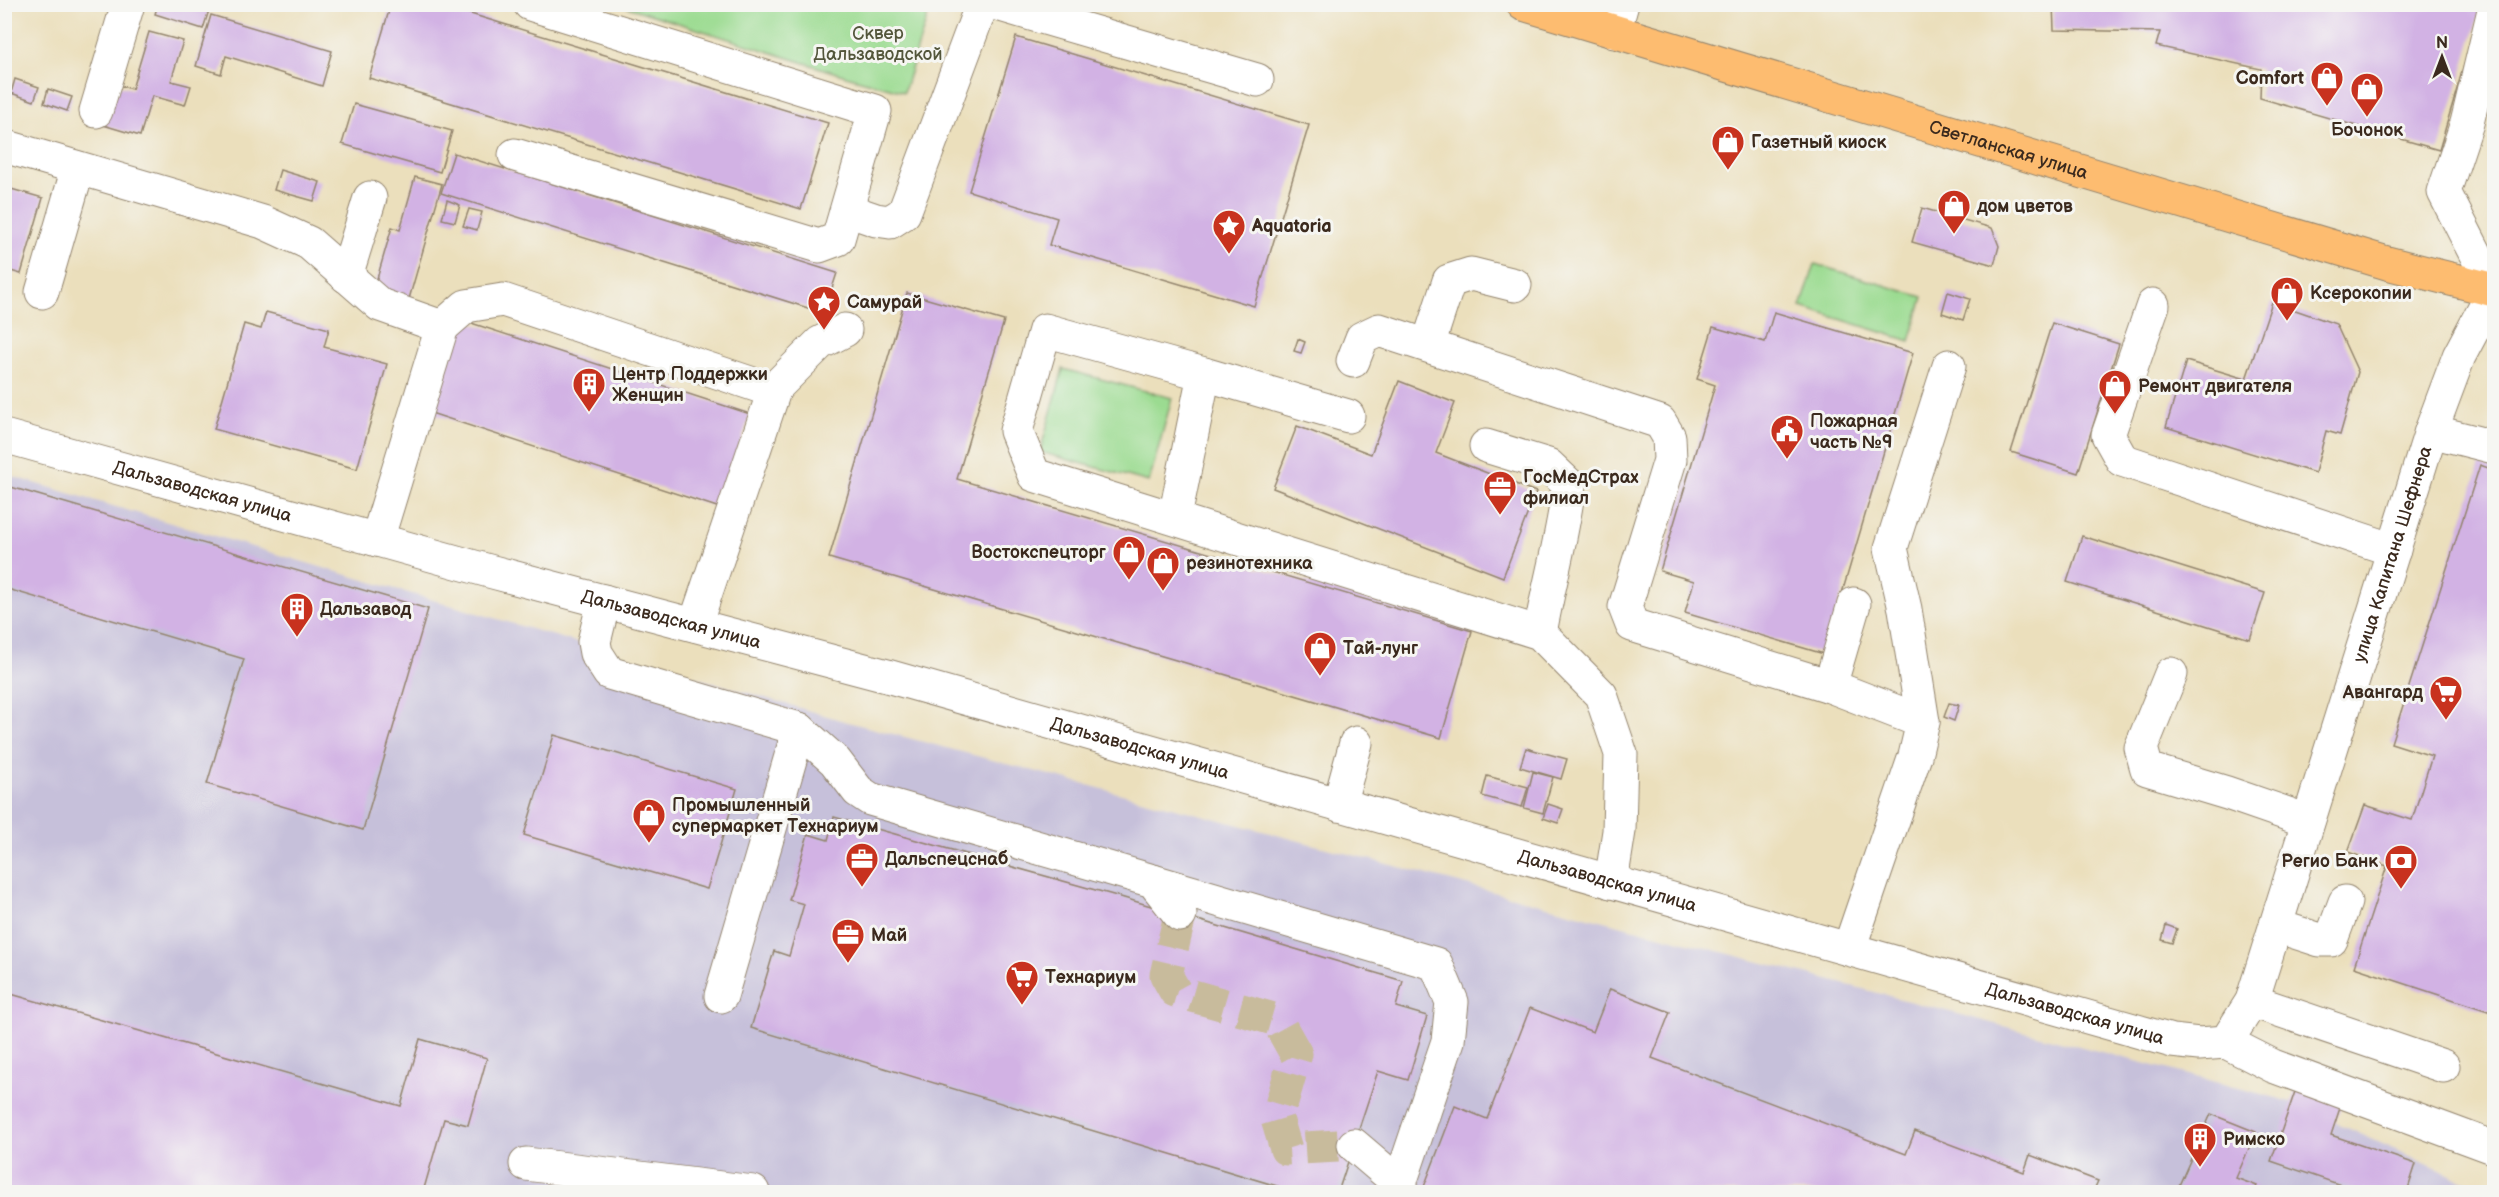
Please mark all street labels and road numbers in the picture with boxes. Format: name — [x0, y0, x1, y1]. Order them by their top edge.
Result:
street label: Светланская улица — [1927, 116, 2091, 183]
street label: улица Капитана Шефнера — [2349, 443, 2436, 665]
street label: Дальзаводская улица — [111, 456, 295, 526]
street label: Дальзаводская улица — [579, 585, 764, 653]
street label: Дальзаводская улица — [1048, 713, 1232, 783]
street label: Дальзаводская улица — [1516, 845, 1699, 916]
street label: Дальзаводская улица — [1983, 978, 2167, 1049]

